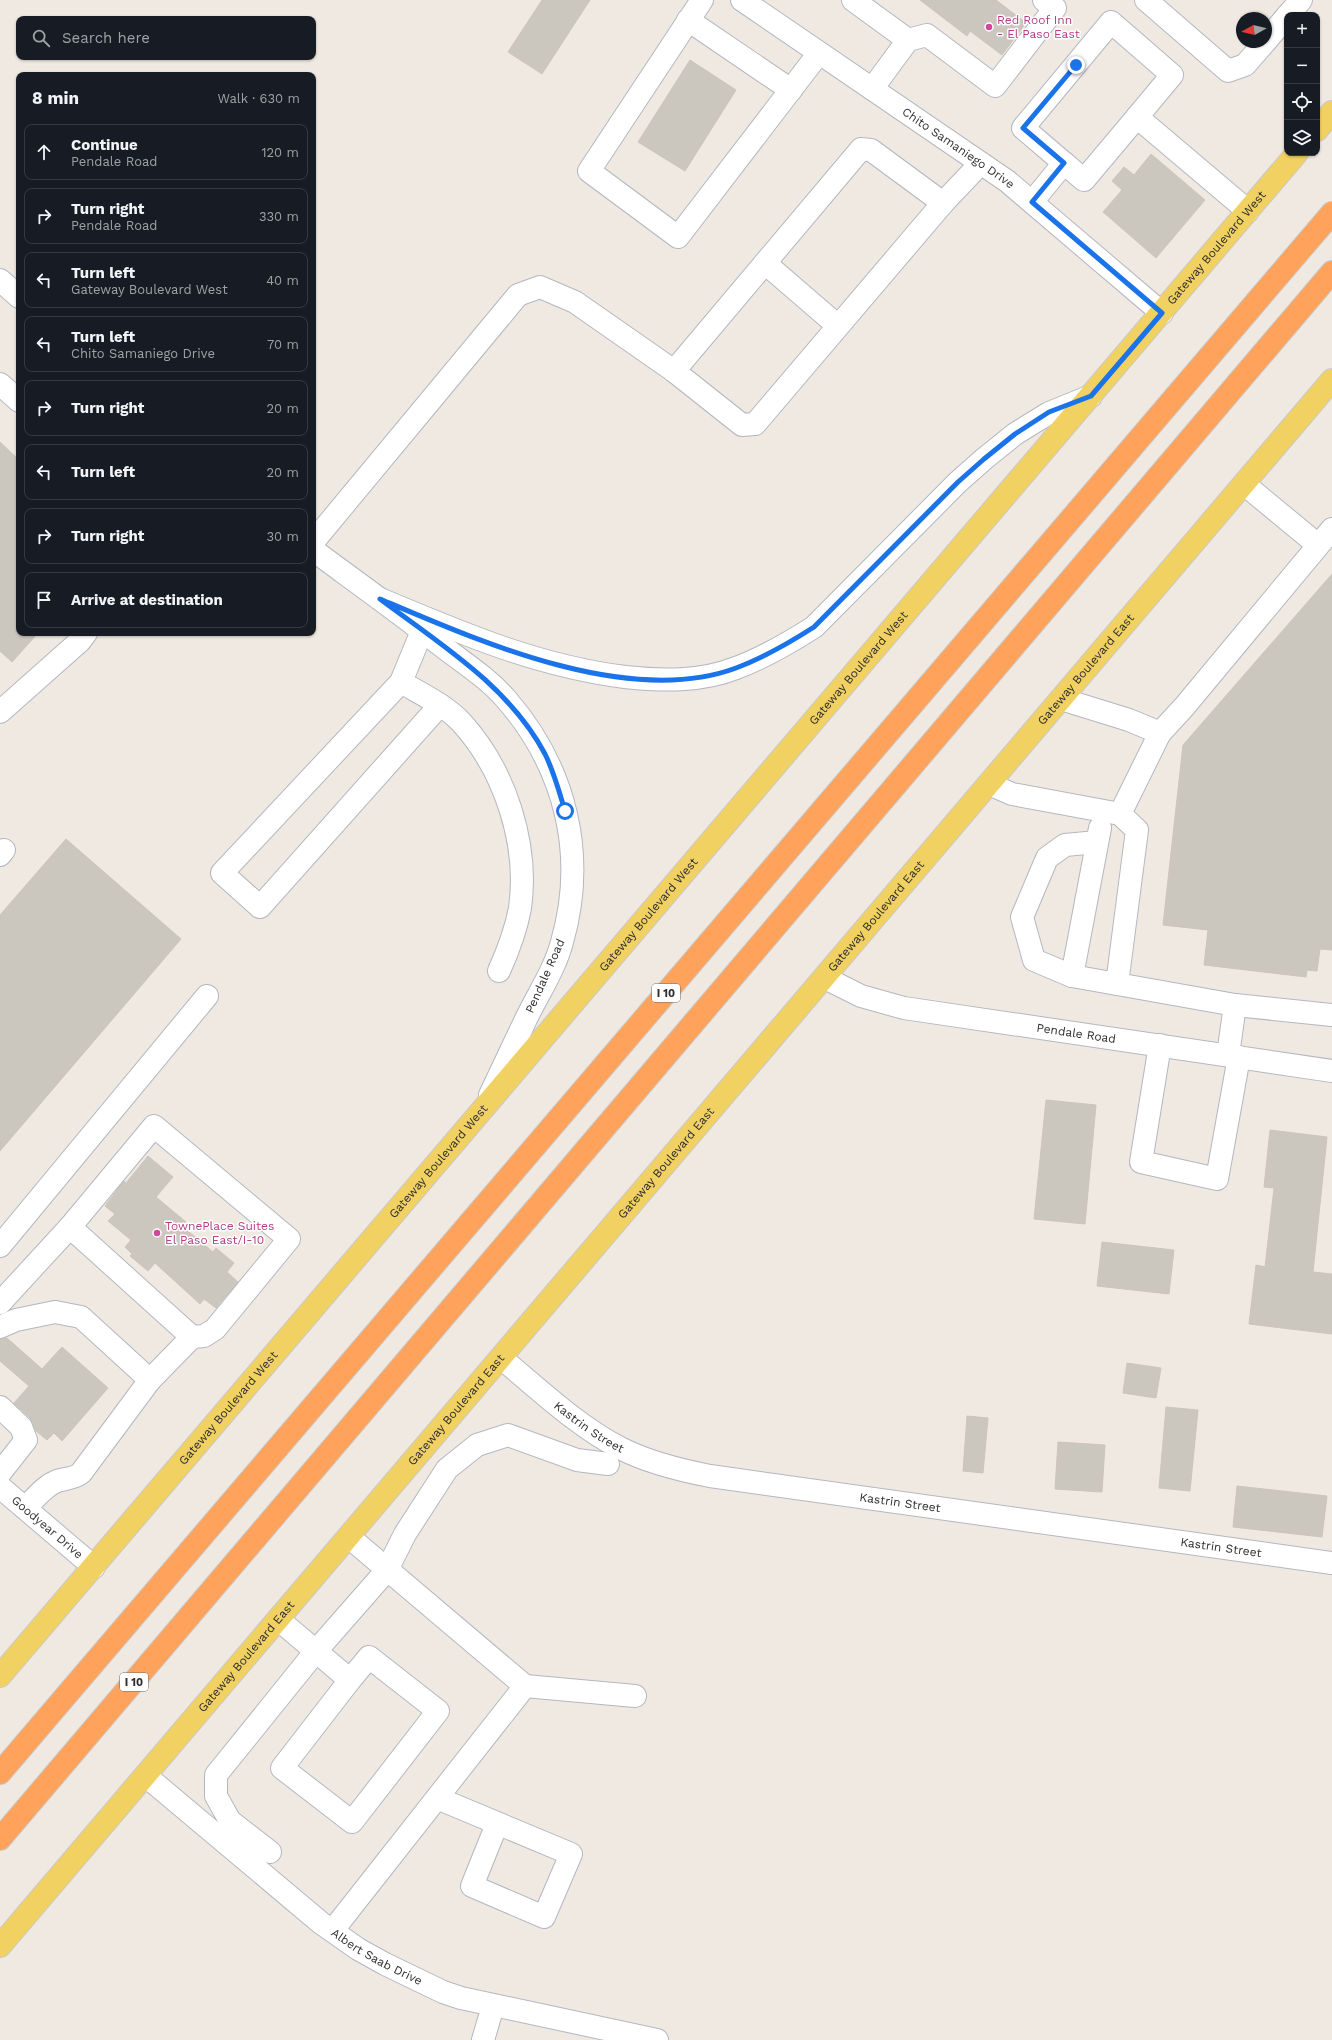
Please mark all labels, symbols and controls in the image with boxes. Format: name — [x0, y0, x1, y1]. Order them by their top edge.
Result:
north arrow — [1236, 12, 1272, 48]
map controls — [1284, 12, 1320, 156]
button: + — [1284, 12, 1320, 48]
place label: Red Roof Inn - El Paso East — [997, 13, 1080, 41]
search box — [16, 16, 316, 60]
marker: Red Roof Inn - El Paso East — [984, 22, 994, 32]
icon: search — [30, 27, 52, 49]
text: Search here — [62, 29, 150, 47]
button: − — [1284, 48, 1320, 84]
route end — [1067, 56, 1085, 74]
button: locate — [1284, 84, 1320, 120]
text: 8 min — [32, 88, 79, 108]
text: Walk · 630 m — [217, 91, 300, 106]
street label: Chito Samaniego Drive — [900, 104, 1017, 191]
button: layers — [1284, 120, 1320, 156]
text: Continue — [71, 136, 138, 154]
icon: ahead — [33, 141, 55, 163]
text: 120 m — [261, 145, 299, 160]
text: Pendale Road — [71, 154, 158, 169]
street label: Gateway Boulevard West — [1164, 188, 1269, 307]
text: Turn right — [71, 200, 144, 218]
icon: right — [33, 205, 55, 227]
text: 330 m — [259, 209, 299, 224]
text: Pendale Road — [71, 218, 158, 233]
text: Turn left — [71, 264, 135, 282]
icon: left — [33, 269, 55, 291]
text: 40 m — [266, 273, 299, 288]
text: Gateway Boulevard West — [71, 282, 228, 297]
text: Turn left — [71, 328, 135, 346]
icon: left — [33, 333, 55, 355]
text: 70 m — [267, 337, 299, 352]
text: Chito Samaniego Drive — [71, 346, 215, 361]
icon: right — [33, 397, 55, 419]
text: Turn right — [71, 399, 144, 417]
text: 20 m — [267, 401, 299, 416]
icon: left — [33, 461, 55, 483]
text: Turn left — [71, 463, 135, 481]
text: 20 m — [267, 465, 299, 480]
icon: right — [33, 525, 55, 547]
text: Turn right — [71, 527, 144, 545]
text: 30 m — [267, 529, 299, 544]
icon: arrive — [33, 589, 55, 611]
text: Arrive at destination — [71, 591, 223, 609]
street label: Gateway Boulevard West — [806, 608, 911, 728]
street label: Gateway Boulevard East — [1035, 611, 1137, 728]
route start — [556, 802, 574, 820]
street label: Gateway Boulevard West — [596, 855, 701, 974]
street label: Gateway Boulevard East — [825, 858, 927, 975]
street label: Pendale Road — [522, 937, 568, 1015]
road number: I 10 — [652, 984, 680, 1002]
street label: Pendale Road — [1036, 1021, 1117, 1046]
street label: Gateway Boulevard West — [386, 1102, 491, 1221]
street label: Gateway Boulevard East — [615, 1105, 717, 1221]
place label: TownePlace Suites El Paso East/I-10 — [165, 1219, 274, 1247]
marker: TownePlace Suites El Paso East/I-10 — [152, 1228, 162, 1238]
street label: Gateway Boulevard West — [176, 1348, 280, 1468]
street label: Gateway Boulevard East — [405, 1351, 507, 1468]
street label: Kastrin Street — [551, 1398, 626, 1456]
street label: Kastrin Street — [859, 1490, 942, 1515]
street label: Goodyear Drive — [9, 1493, 86, 1561]
street label: Kastrin Street — [1180, 1535, 1262, 1560]
street label: Gateway Boulevard East — [195, 1598, 297, 1715]
road number: I 10 — [120, 1673, 148, 1691]
street label: Albert Saab Drive — [329, 1925, 425, 1988]

